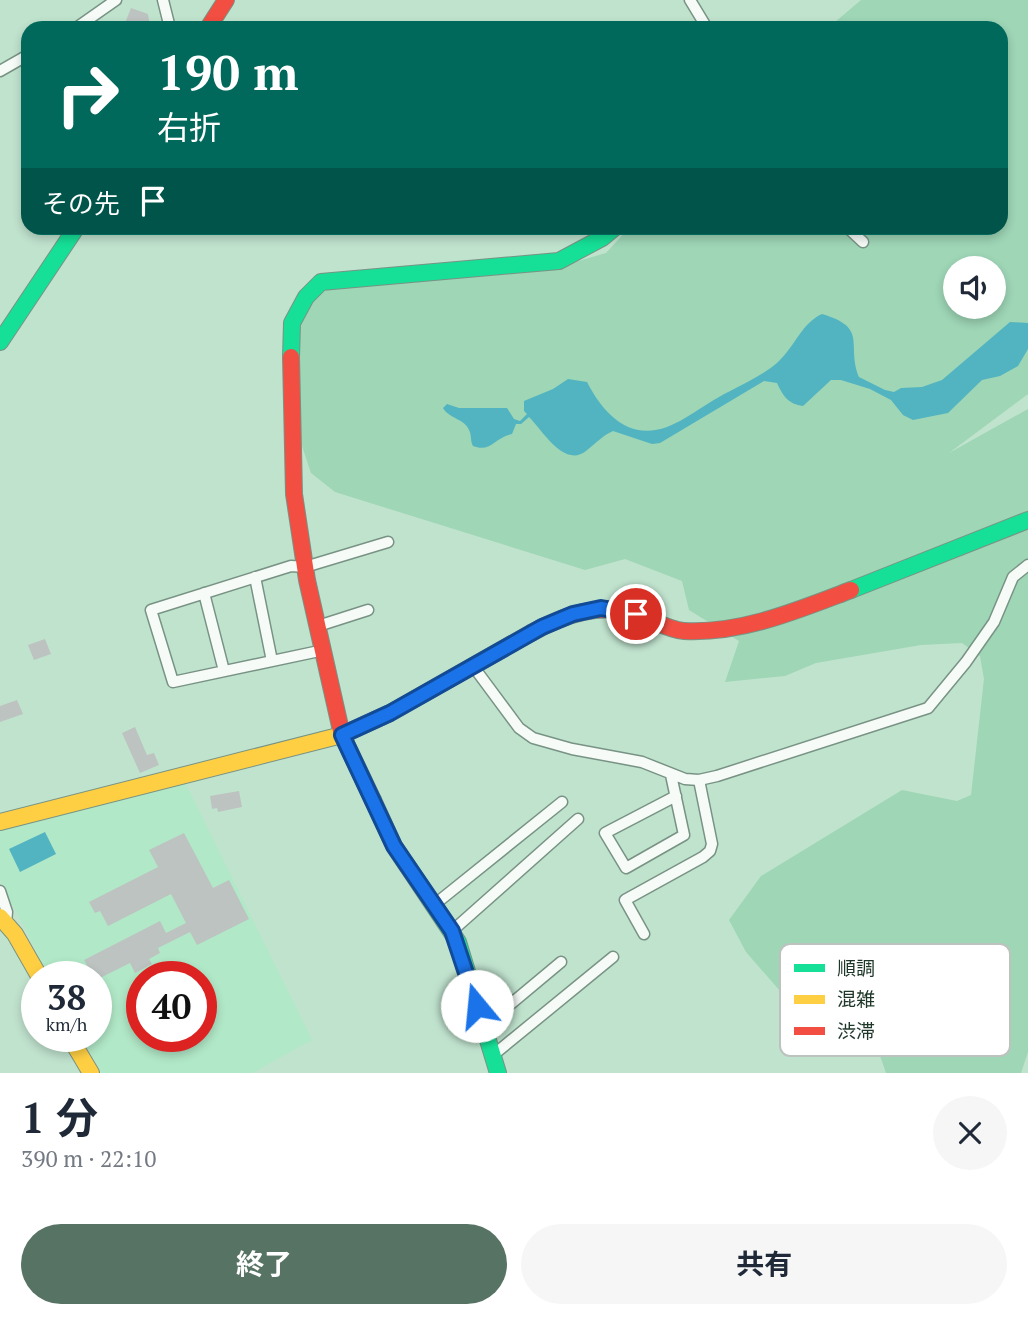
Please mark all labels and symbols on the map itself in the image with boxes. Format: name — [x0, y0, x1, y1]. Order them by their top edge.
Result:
pin — [606, 584, 666, 644]
legend — [780, 944, 1010, 1056]
text: 順調 — [837, 955, 875, 980]
speed limit sign: 40 — [126, 961, 217, 1052]
position arrow — [440, 969, 514, 1043]
text: 混雑 — [837, 986, 875, 1011]
text: 渋滞 — [837, 1018, 875, 1043]

